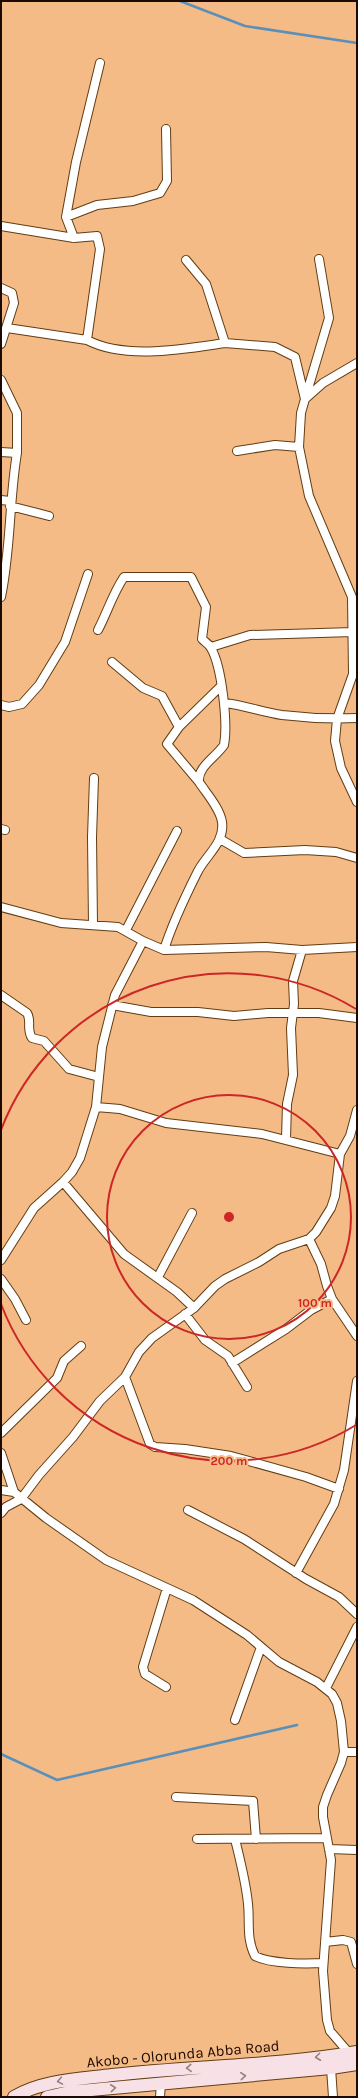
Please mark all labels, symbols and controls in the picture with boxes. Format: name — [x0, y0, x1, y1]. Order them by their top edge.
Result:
centre of rings — [222, 1210, 236, 1224]
text: 100 m — [298, 1296, 332, 1310]
text: 200 m — [211, 1454, 247, 1468]
street label: Akobo - Olorunda Abba Road — [86, 2037, 280, 2071]
one-way arrow — [315, 2052, 321, 2061]
one-way arrow — [186, 2064, 192, 2072]
one-way arrow — [240, 2072, 246, 2081]
one-way arrow — [56, 2077, 63, 2085]
one-way arrow — [110, 2084, 116, 2093]

